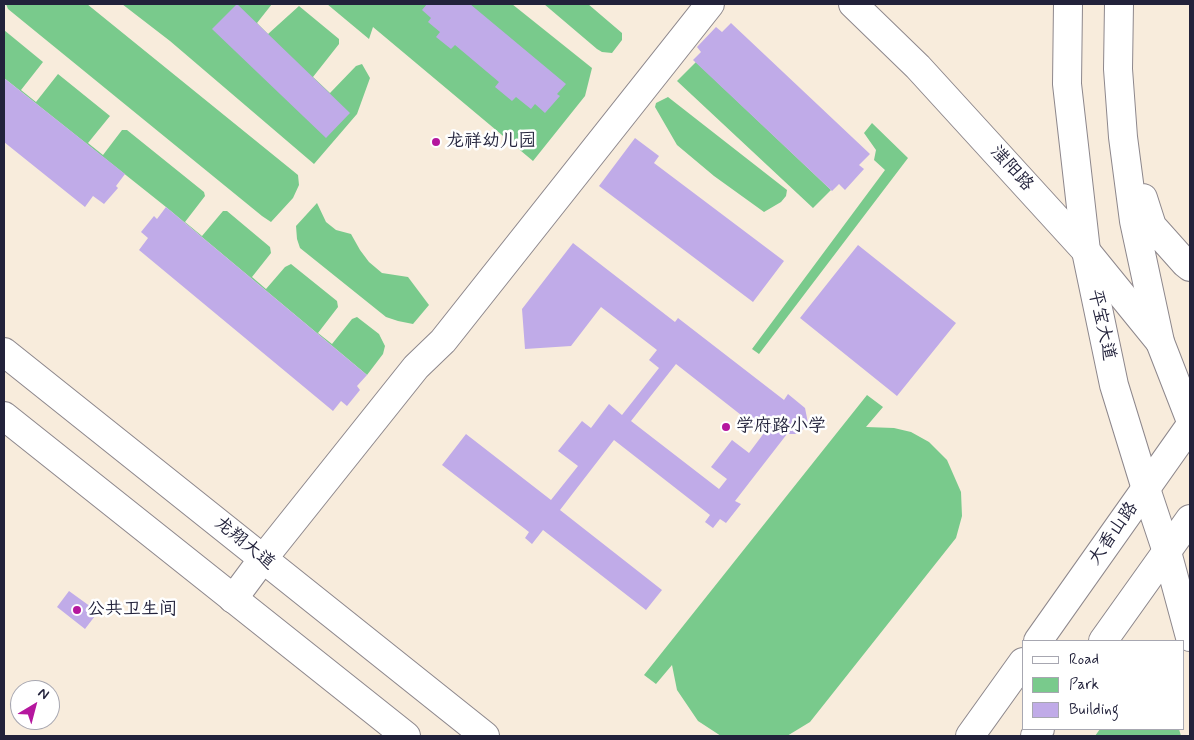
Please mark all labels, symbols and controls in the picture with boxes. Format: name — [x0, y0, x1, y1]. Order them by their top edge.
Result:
place label: 龙祥幼儿园 — [446, 131, 536, 153]
marker: 龙祥幼儿园 — [430, 136, 442, 148]
street label: 滍阳路 — [985, 142, 1037, 196]
street label: 平宝大道 — [1083, 288, 1119, 362]
place label: 学府路小学 — [736, 416, 826, 438]
marker: 学府路小学 — [720, 421, 732, 433]
street label: 大香山路 — [1085, 498, 1143, 570]
street label: 龙翔大道 — [209, 513, 279, 575]
place label: 公共卫生间 — [87, 599, 177, 621]
marker: 公共卫生间 — [71, 604, 83, 616]
legend — [1022, 640, 1184, 730]
text: Road — [1069, 650, 1099, 670]
text: Park — [1069, 675, 1099, 695]
north arrow — [10, 680, 60, 730]
text: N — [34, 684, 53, 704]
text: Building — [1069, 700, 1119, 720]

